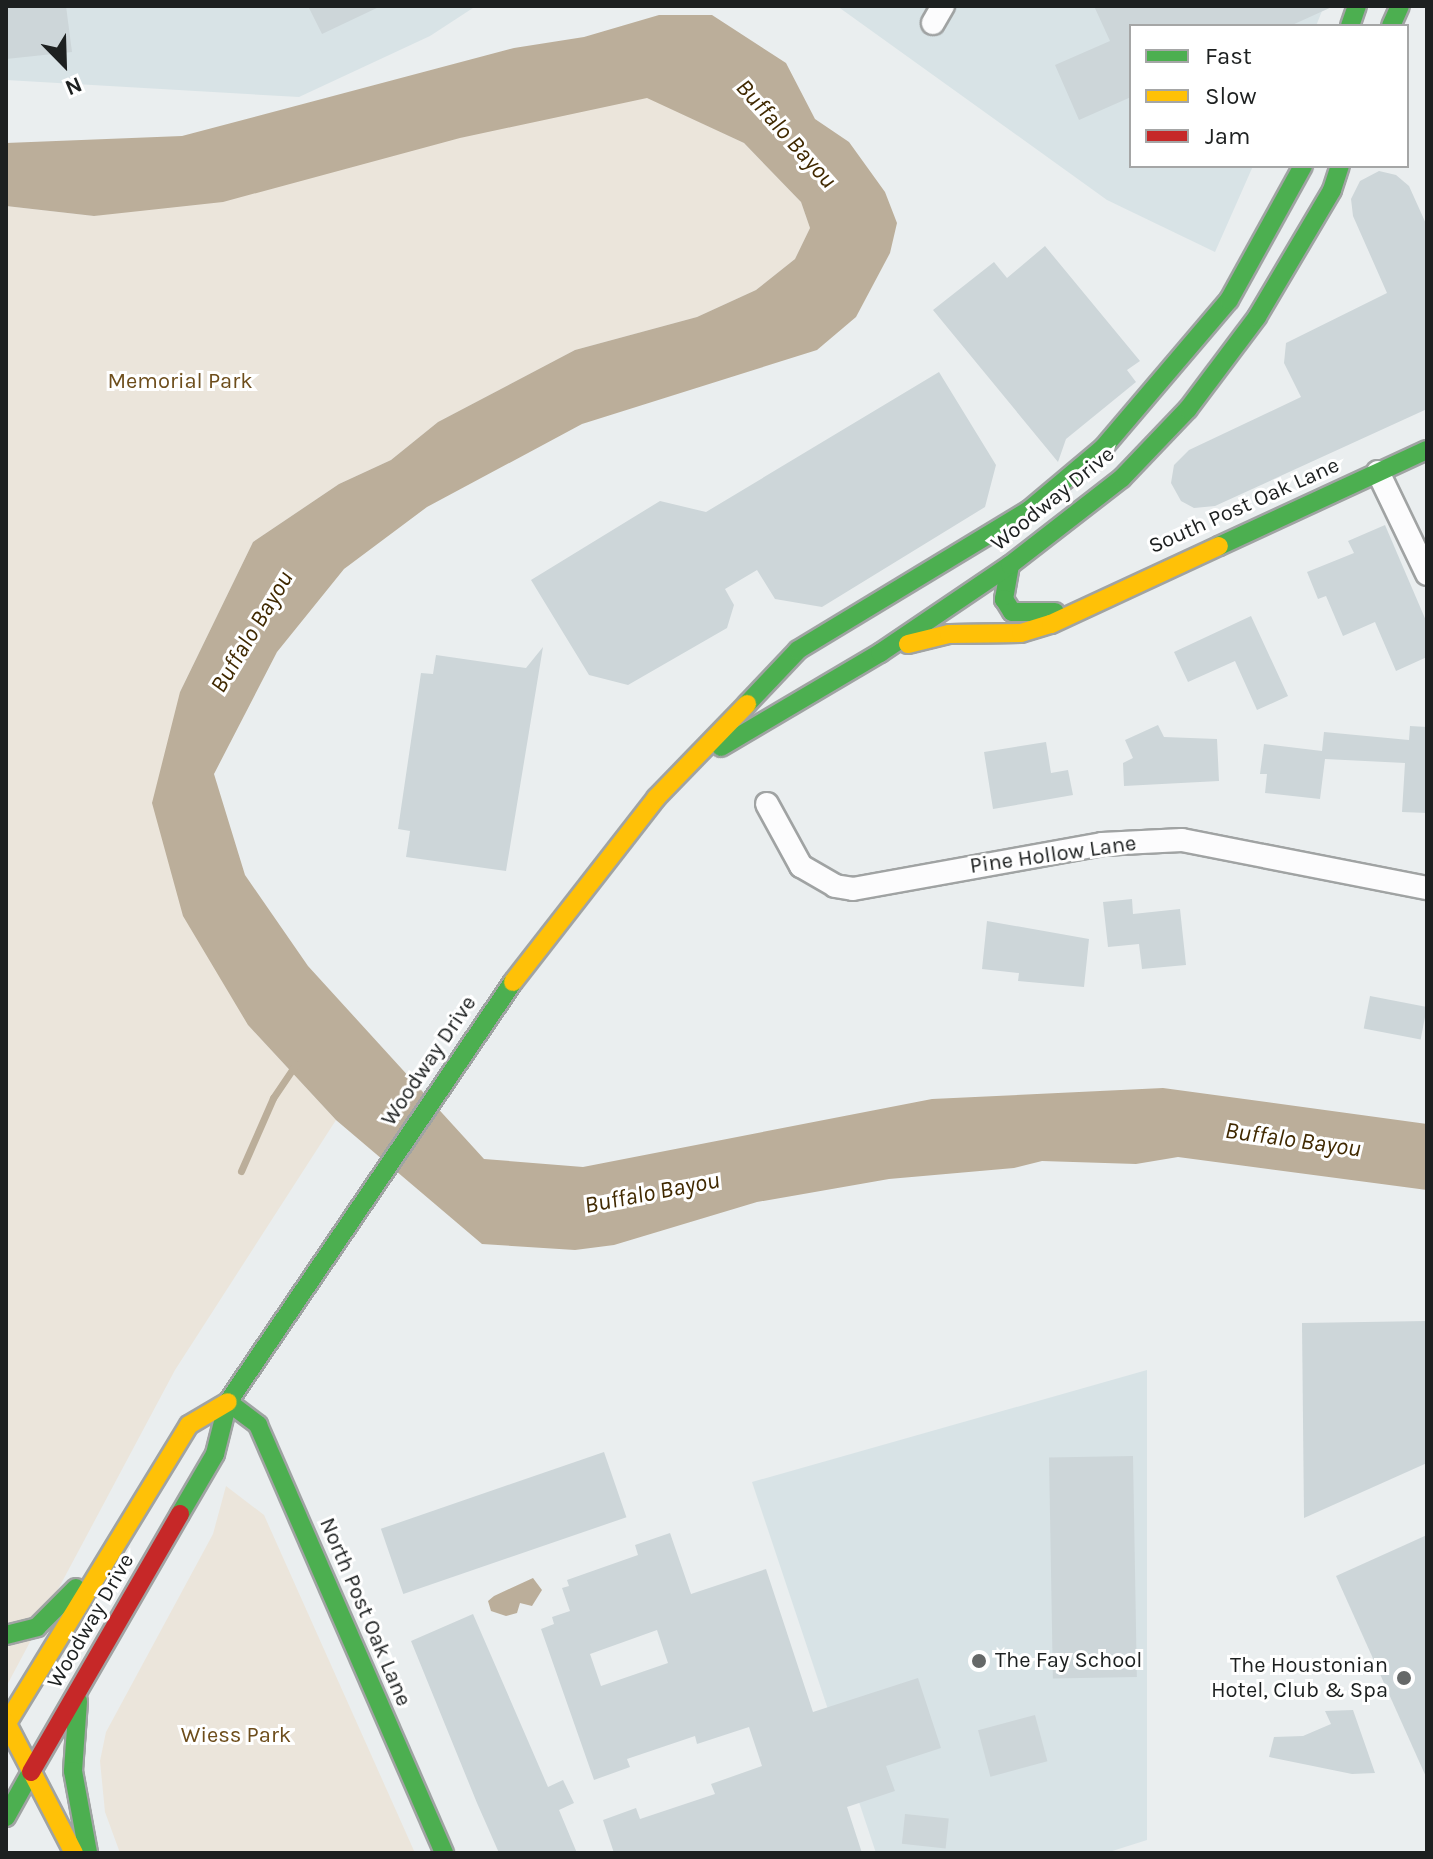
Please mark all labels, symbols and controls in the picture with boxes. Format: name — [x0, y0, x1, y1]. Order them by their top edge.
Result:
north arrow — [24, 24, 104, 104]
legend — [1129, 24, 1409, 168]
text: Fast — [1205, 42, 1252, 70]
text: N — [61, 71, 86, 101]
water label: Buffalo Bayou — [729, 73, 843, 195]
text: Slow — [1205, 82, 1257, 110]
text: Jam — [1205, 122, 1250, 150]
park label: Memorial Park — [107, 369, 253, 395]
street label: Woodway Drive — [986, 441, 1120, 557]
street label: South Post Oak Lane — [1145, 452, 1343, 560]
water label: Buffalo Bayou — [204, 566, 300, 698]
street label: Pine Hollow Lane — [968, 830, 1138, 880]
street label: Woodway Drive — [376, 991, 482, 1131]
water label: Buffalo Bayou — [1223, 1116, 1363, 1164]
water label: Buffalo Bayou — [582, 1166, 722, 1220]
street label: North Post Oak Lane — [313, 1514, 417, 1710]
street label: Woodway Drive — [42, 1549, 140, 1693]
place label: The Fay School — [995, 1648, 1143, 1674]
marker: The Fay School — [970, 1652, 988, 1670]
place label: The Houstonian Hotel, Club & Spa — [1211, 1652, 1388, 1704]
marker: The Houstonian Hotel, Club & Spa — [1395, 1669, 1413, 1687]
park label: Wiess Park — [181, 1723, 291, 1749]

